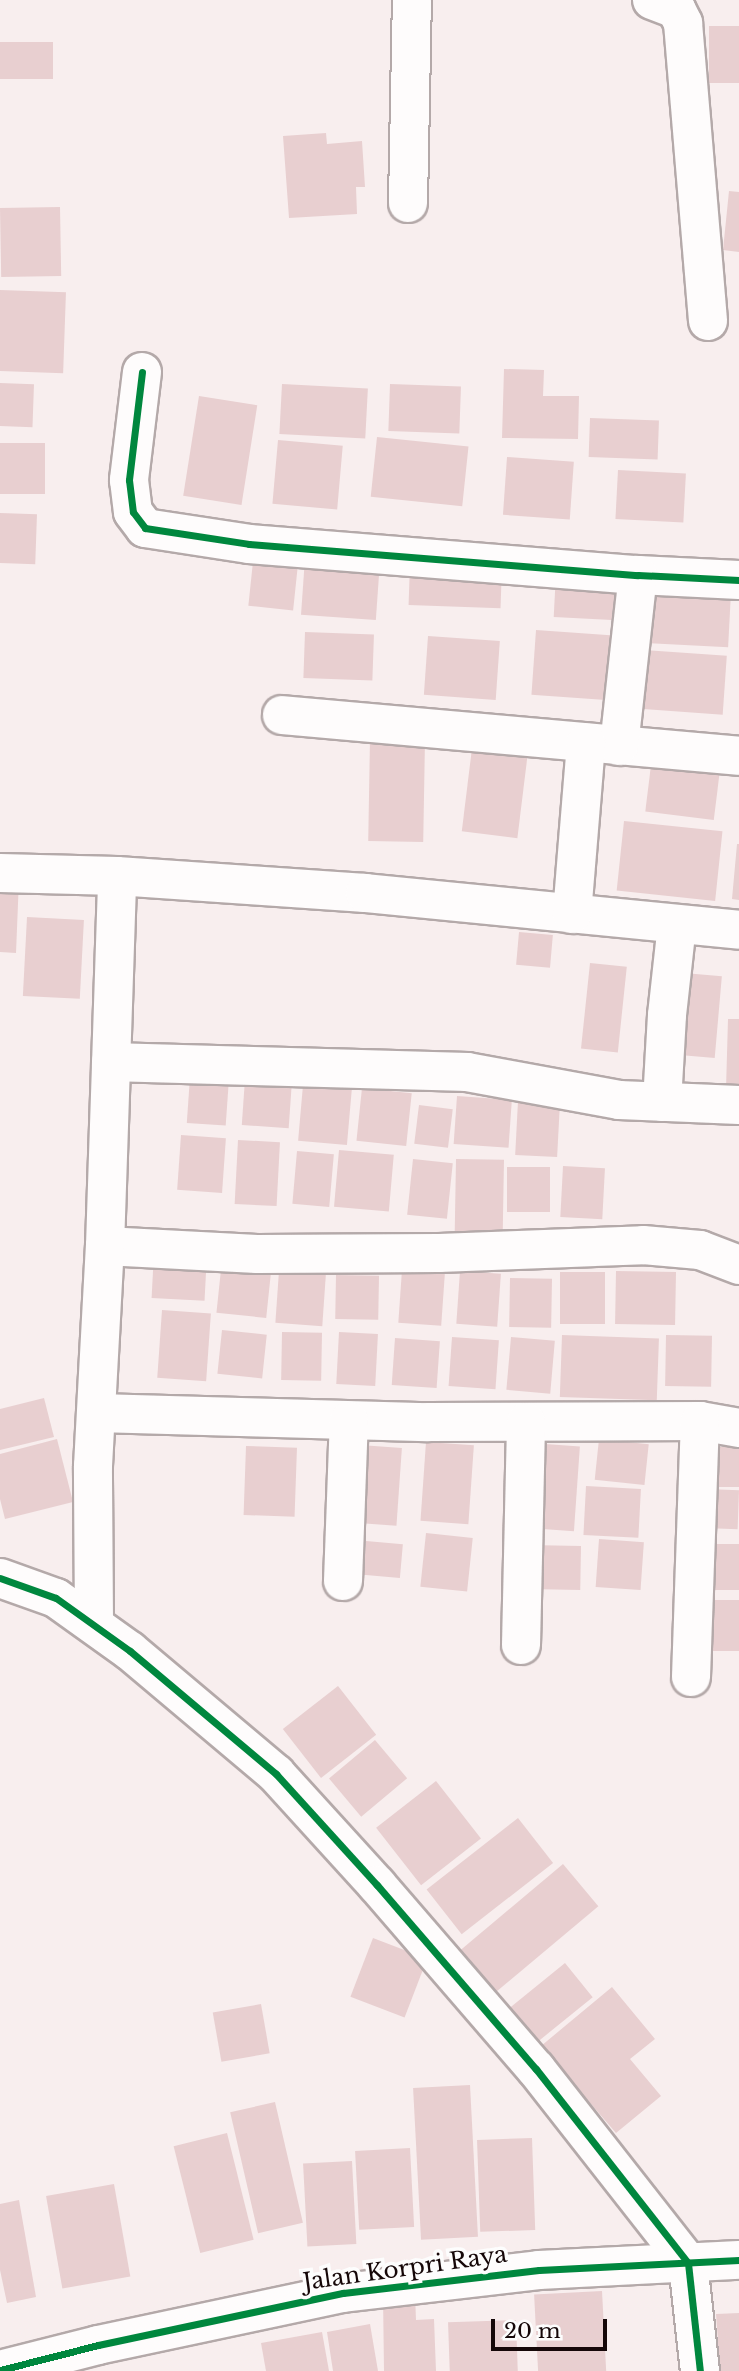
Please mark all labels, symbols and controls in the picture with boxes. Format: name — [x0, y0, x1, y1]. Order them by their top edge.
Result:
street label: Jalan Korpri Raya — [301, 2240, 509, 2296]
scale bar — [494, 2304, 610, 2348]
text: 20 m — [504, 2318, 561, 2344]

